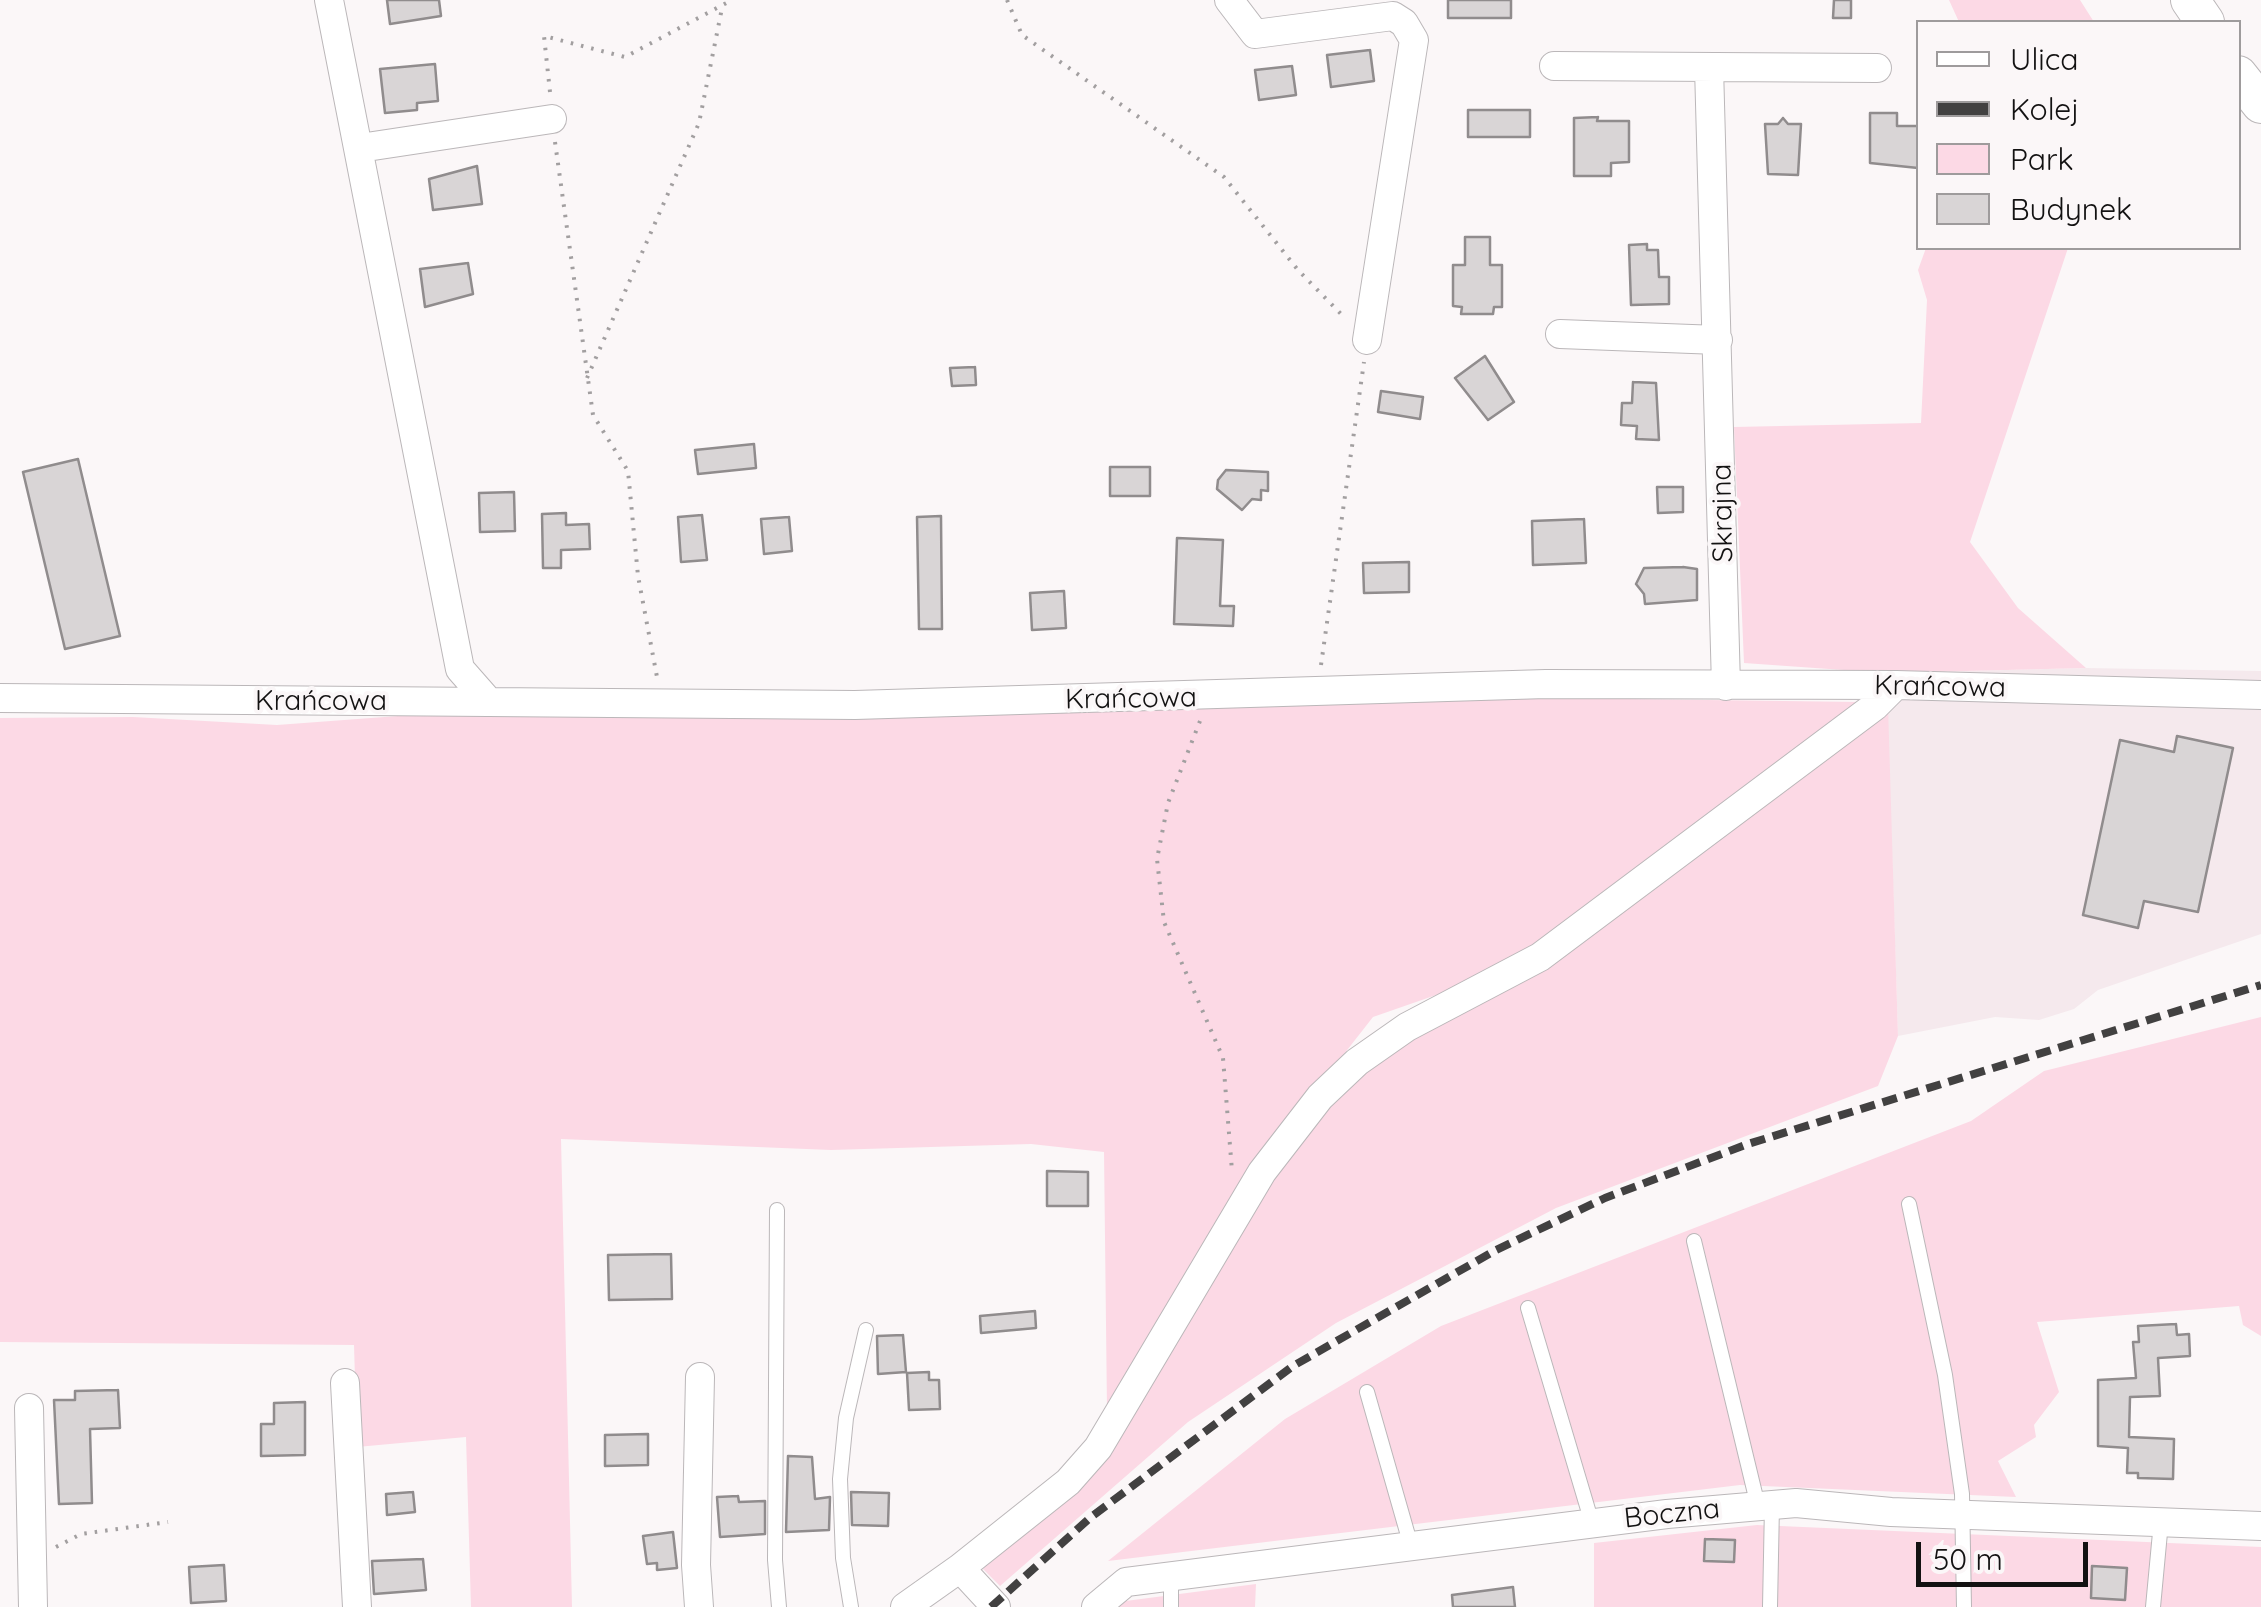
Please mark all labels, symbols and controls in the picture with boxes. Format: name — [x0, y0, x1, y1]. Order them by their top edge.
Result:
legend — [1916, 20, 2241, 250]
text: Ulica — [2010, 40, 2078, 78]
text: Kolej — [2010, 90, 2079, 128]
text: Park — [2010, 140, 2074, 178]
text: Budynek — [2010, 190, 2132, 228]
street label: Skrajna — [1705, 463, 1741, 563]
street label: Krańcowa — [1874, 669, 2006, 705]
street label: Krańcowa — [1065, 681, 1197, 717]
street label: Krańcowa — [255, 685, 387, 719]
street label: Boczna — [1622, 1492, 1722, 1536]
scale bar — [1921, 1522, 2094, 1584]
text: 50 m — [1933, 1540, 2003, 1578]

